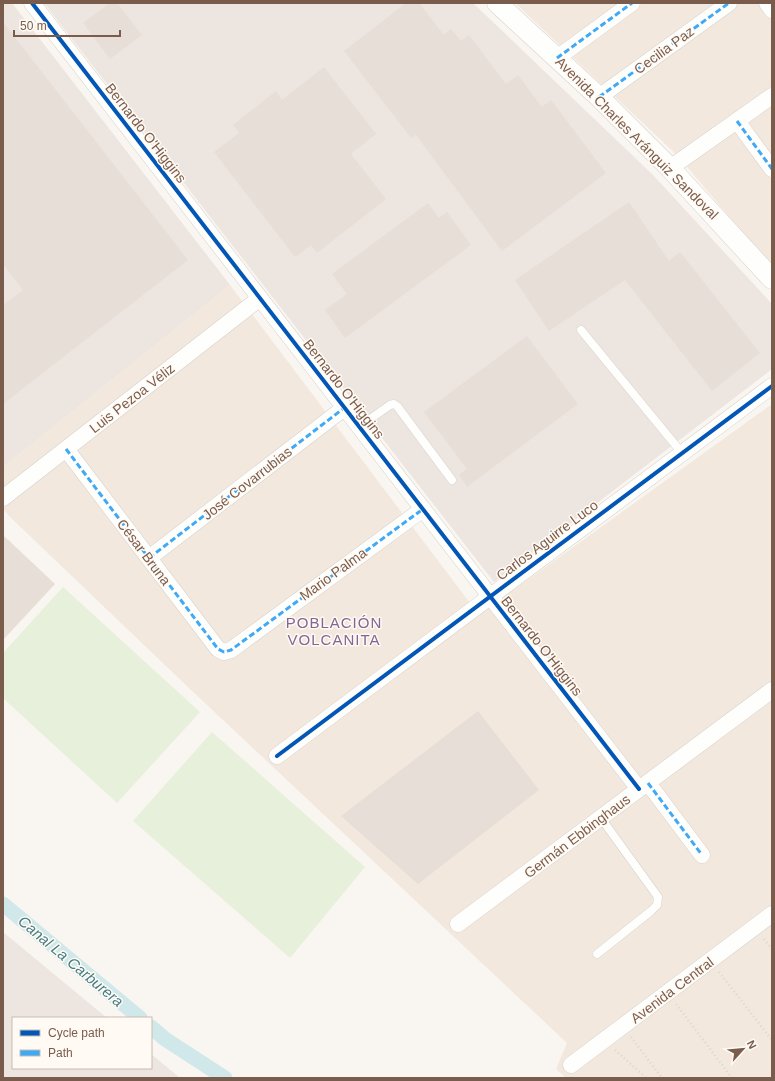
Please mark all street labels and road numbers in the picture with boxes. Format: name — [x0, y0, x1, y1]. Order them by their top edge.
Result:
street label: Cecilia Paz — [631, 23, 697, 77]
street label: Avenida Charles Aránguiz Sandoval — [552, 53, 722, 223]
street label: Bernardo O'Higgins — [102, 80, 190, 186]
street label: Bernardo O'Higgins — [300, 336, 388, 442]
street label: Luis Pezoa Véliz — [86, 360, 178, 436]
street label: José Covarrubias — [199, 443, 295, 523]
street label: Carlos Aguirre Luco — [493, 496, 601, 583]
street label: César Bruna — [114, 516, 174, 588]
street label: Mario Palma — [297, 544, 370, 604]
street label: Bernardo O'Higgins — [498, 593, 586, 699]
street label: Germán Ebbinghaus — [521, 791, 633, 881]
street label: Avenida Central — [628, 954, 716, 1026]

